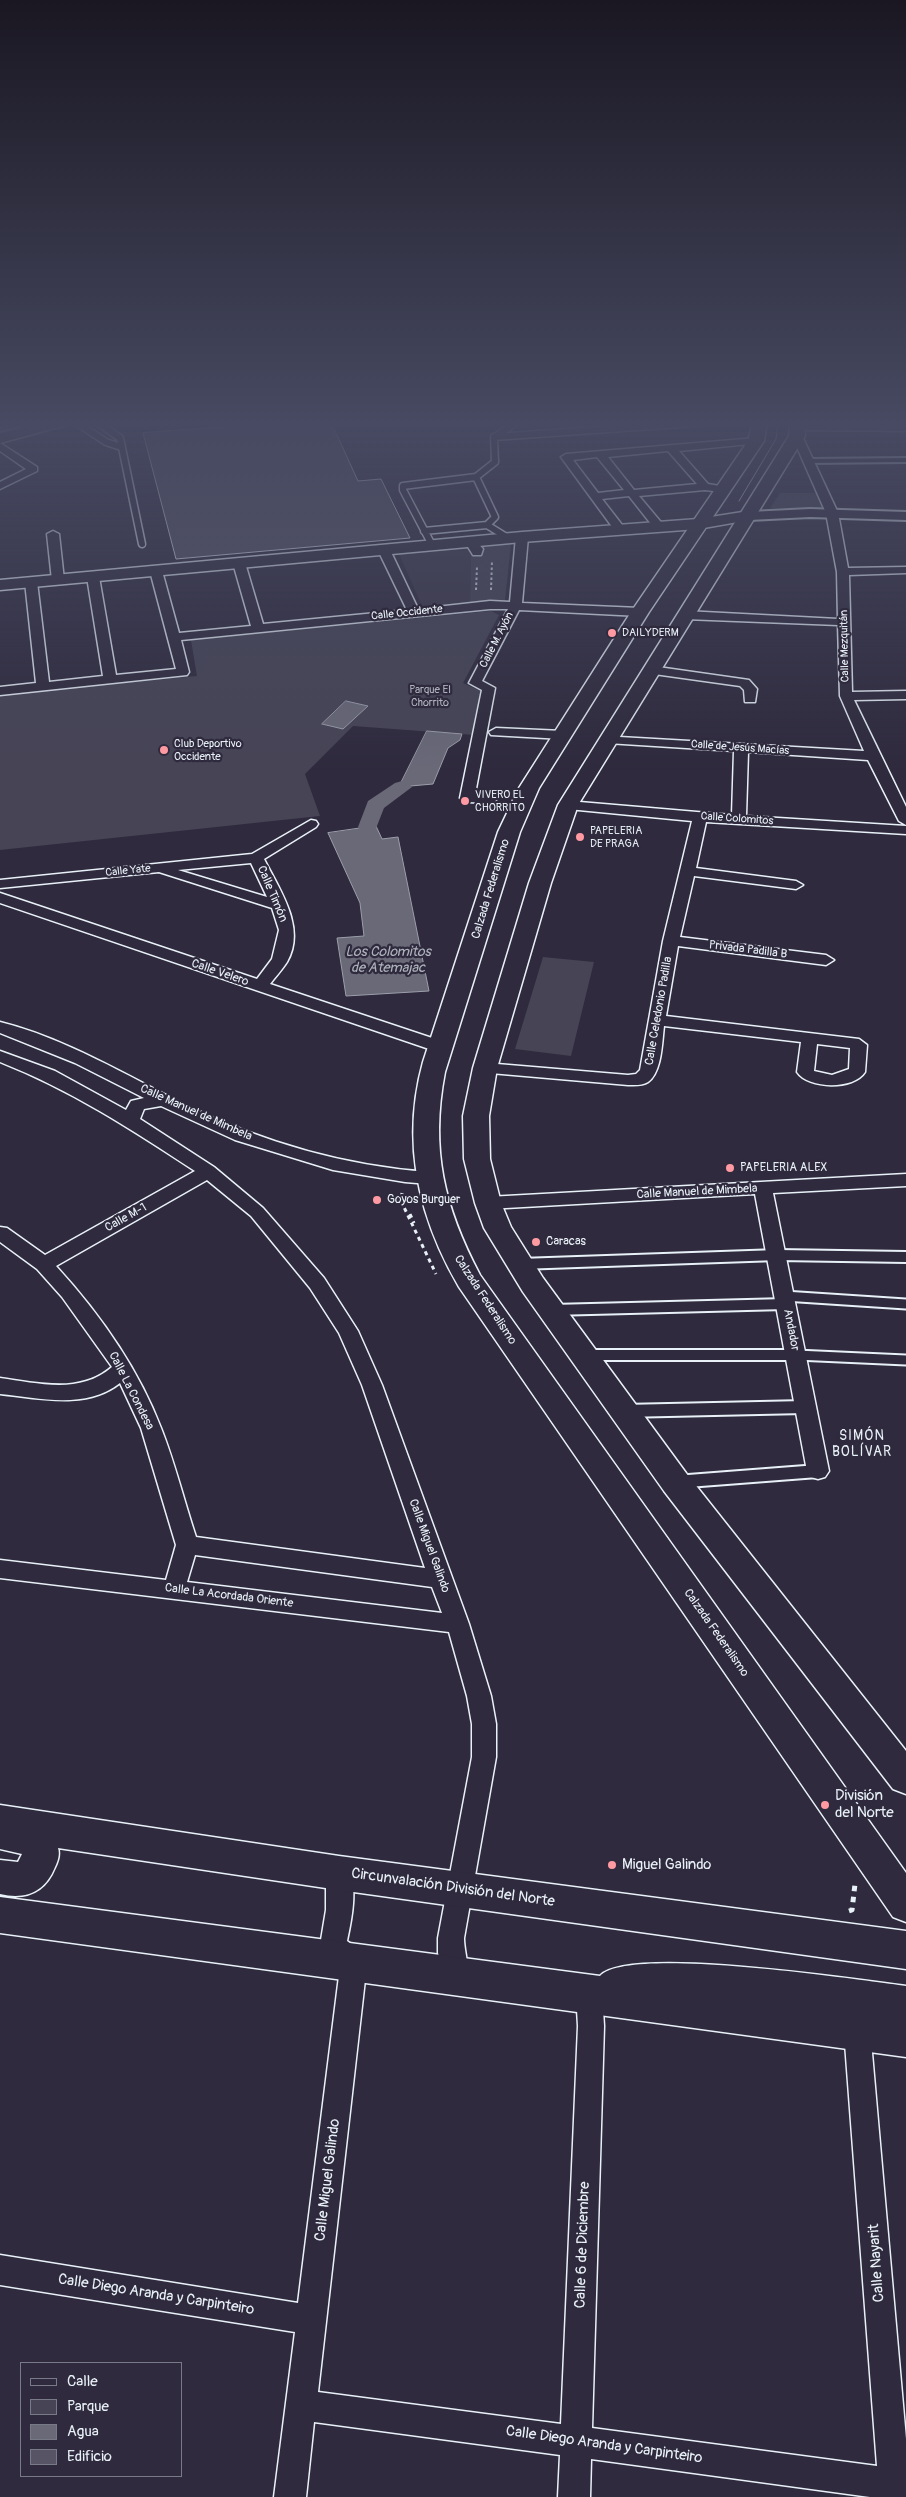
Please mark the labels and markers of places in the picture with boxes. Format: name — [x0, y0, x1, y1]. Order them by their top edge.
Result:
place label: DAILYDERM — [622, 626, 679, 640]
marker: DAILYDERM — [606, 627, 618, 639]
place label: Club Deportivo Occidente — [174, 737, 242, 763]
marker: Club Deportivo Occidente — [158, 744, 170, 756]
place label: VIVERO EL CHORRITO — [475, 788, 525, 814]
marker: VIVERO EL CHORRITO — [459, 795, 471, 807]
place label: PAPELERIA DE PRAGA — [590, 824, 642, 850]
marker: PAPELERIA DE PRAGA — [574, 831, 586, 843]
place label: PAPELERIA ALEX — [740, 1161, 827, 1175]
marker: PAPELERIA ALEX — [724, 1162, 736, 1174]
place label: Goyos Burguer — [387, 1193, 460, 1207]
marker: Goyos Burguer — [371, 1194, 383, 1206]
place label: Caracas — [546, 1235, 586, 1249]
marker: Caracas — [530, 1236, 542, 1248]
place label: División del Norte — [835, 1787, 894, 1822]
marker: División del Norte — [819, 1799, 831, 1811]
place label: Miguel Galindo — [622, 1856, 711, 1874]
marker: Miguel Galindo — [606, 1859, 618, 1871]

